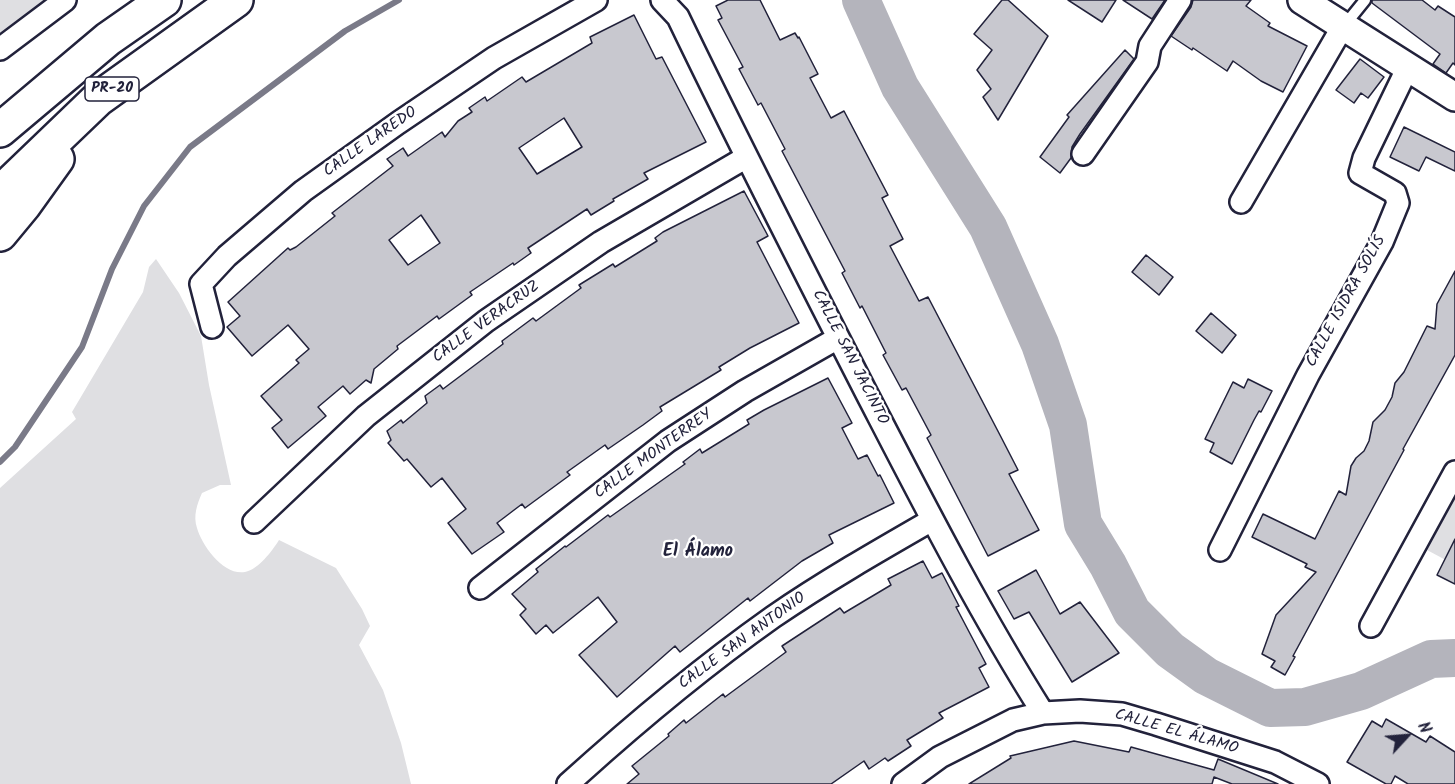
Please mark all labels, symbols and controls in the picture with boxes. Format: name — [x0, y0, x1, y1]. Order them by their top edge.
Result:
road number: PR-20 — [85, 77, 139, 101]
street label: CALLE LAREDO — [320, 104, 422, 182]
street label: CALLE ISIDRA SOLÍS — [1303, 233, 1391, 371]
street label: CALLE VERACRUZ — [430, 278, 544, 368]
street label: CALLE SAN JACINTO — [807, 287, 891, 429]
street label: CALLE MONTERREY — [591, 406, 717, 504]
district label: El Álamo — [663, 542, 733, 564]
street label: CALLE SAN ANTONIO — [676, 589, 810, 695]
street label: CALLE EL ÁLAMO — [1112, 706, 1240, 760]
north arrow — [1377, 706, 1437, 766]
text: N — [1410, 718, 1437, 738]

